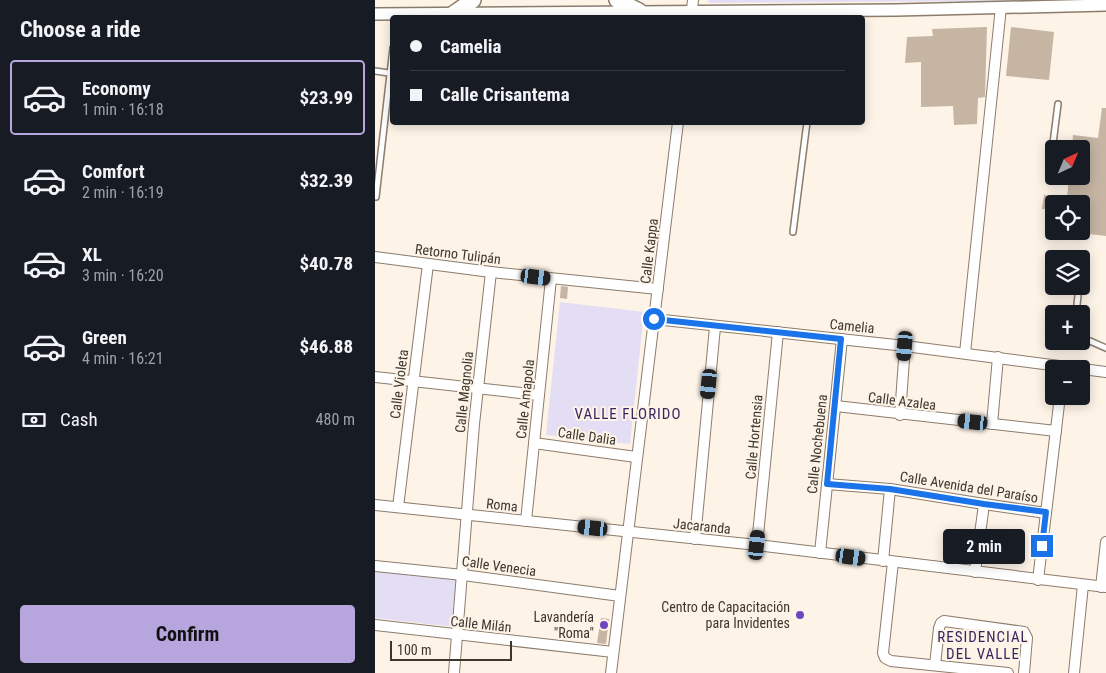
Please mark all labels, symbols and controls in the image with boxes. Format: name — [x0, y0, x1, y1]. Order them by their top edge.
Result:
text: Choose a ride — [20, 17, 141, 42]
text: Camelia — [440, 35, 502, 58]
icon: car — [22, 75, 67, 120]
text: Economy — [82, 77, 151, 100]
text: Calle Crisantema — [440, 83, 570, 106]
text: $23.99 — [299, 86, 353, 109]
text: 1 min · 16:18 — [82, 100, 164, 119]
north arrow — [1045, 140, 1090, 185]
map controls — [1045, 140, 1090, 405]
icon: car — [22, 158, 67, 203]
text: Comfort — [82, 160, 145, 183]
text: $32.39 — [299, 169, 353, 192]
text: 2 min · 16:19 — [82, 183, 164, 202]
button: locate — [1045, 195, 1090, 240]
street label: Calle Kappa — [637, 217, 661, 285]
icon: car — [22, 241, 67, 286]
street label: Retorno Tulipán — [414, 241, 502, 267]
text: XL — [82, 243, 102, 266]
button: layers — [1045, 250, 1090, 295]
text: $40.78 — [299, 252, 353, 275]
text: 3 min · 16:20 — [82, 266, 164, 285]
car — [520, 268, 551, 286]
button: + — [1045, 305, 1090, 350]
route start — [643, 308, 665, 330]
street label: Camelia — [829, 316, 875, 336]
icon: car — [22, 324, 67, 369]
text: Green — [82, 326, 127, 349]
car — [896, 330, 913, 362]
text: $46.88 — [299, 335, 353, 358]
text: 4 min · 16:21 — [82, 349, 164, 368]
street label: Calle Violeta — [387, 349, 411, 419]
street label: Calle Magnolia — [452, 350, 476, 434]
street label: Calle Amapola — [513, 358, 537, 440]
button: − — [1045, 360, 1090, 405]
car — [699, 368, 718, 400]
street label: Calle Azalea — [867, 389, 937, 413]
street label: Calle Nochebuena — [804, 393, 830, 495]
street label: Calle Hortensia — [742, 394, 766, 480]
district label: VALLE FLORIDO — [575, 405, 681, 423]
icon: cash — [20, 406, 48, 434]
text: Cash — [60, 408, 98, 431]
text: 480 m — [316, 410, 355, 429]
car — [957, 413, 988, 431]
street label: Calle Dalia — [557, 424, 617, 448]
street label: Calle Avenida del Paraíso — [899, 468, 1039, 506]
street label: Roma — [485, 495, 519, 515]
street label: Jacaranda — [672, 515, 732, 537]
car — [577, 519, 608, 537]
callout: 2 min — [942, 528, 1025, 564]
car — [747, 529, 766, 561]
route end — [1031, 535, 1053, 557]
text: 2 min — [966, 537, 1002, 556]
car — [835, 547, 866, 567]
street label: Calle Venecia — [461, 553, 537, 579]
place label: Centro de Capacitación para Invidentes — [661, 599, 790, 631]
button: Confirm — [20, 605, 355, 663]
place label: Lavandería "Roma" — [534, 609, 594, 641]
marker: Centro de Capacitación para Invidentes — [794, 609, 806, 621]
street label: Calle Milán — [450, 613, 512, 635]
marker: Lavandería "Roma" — [598, 619, 610, 631]
district label: RESIDENCIAL DEL VALLE — [937, 628, 1029, 663]
scale bar — [390, 638, 513, 661]
text: 100 m — [397, 642, 432, 658]

